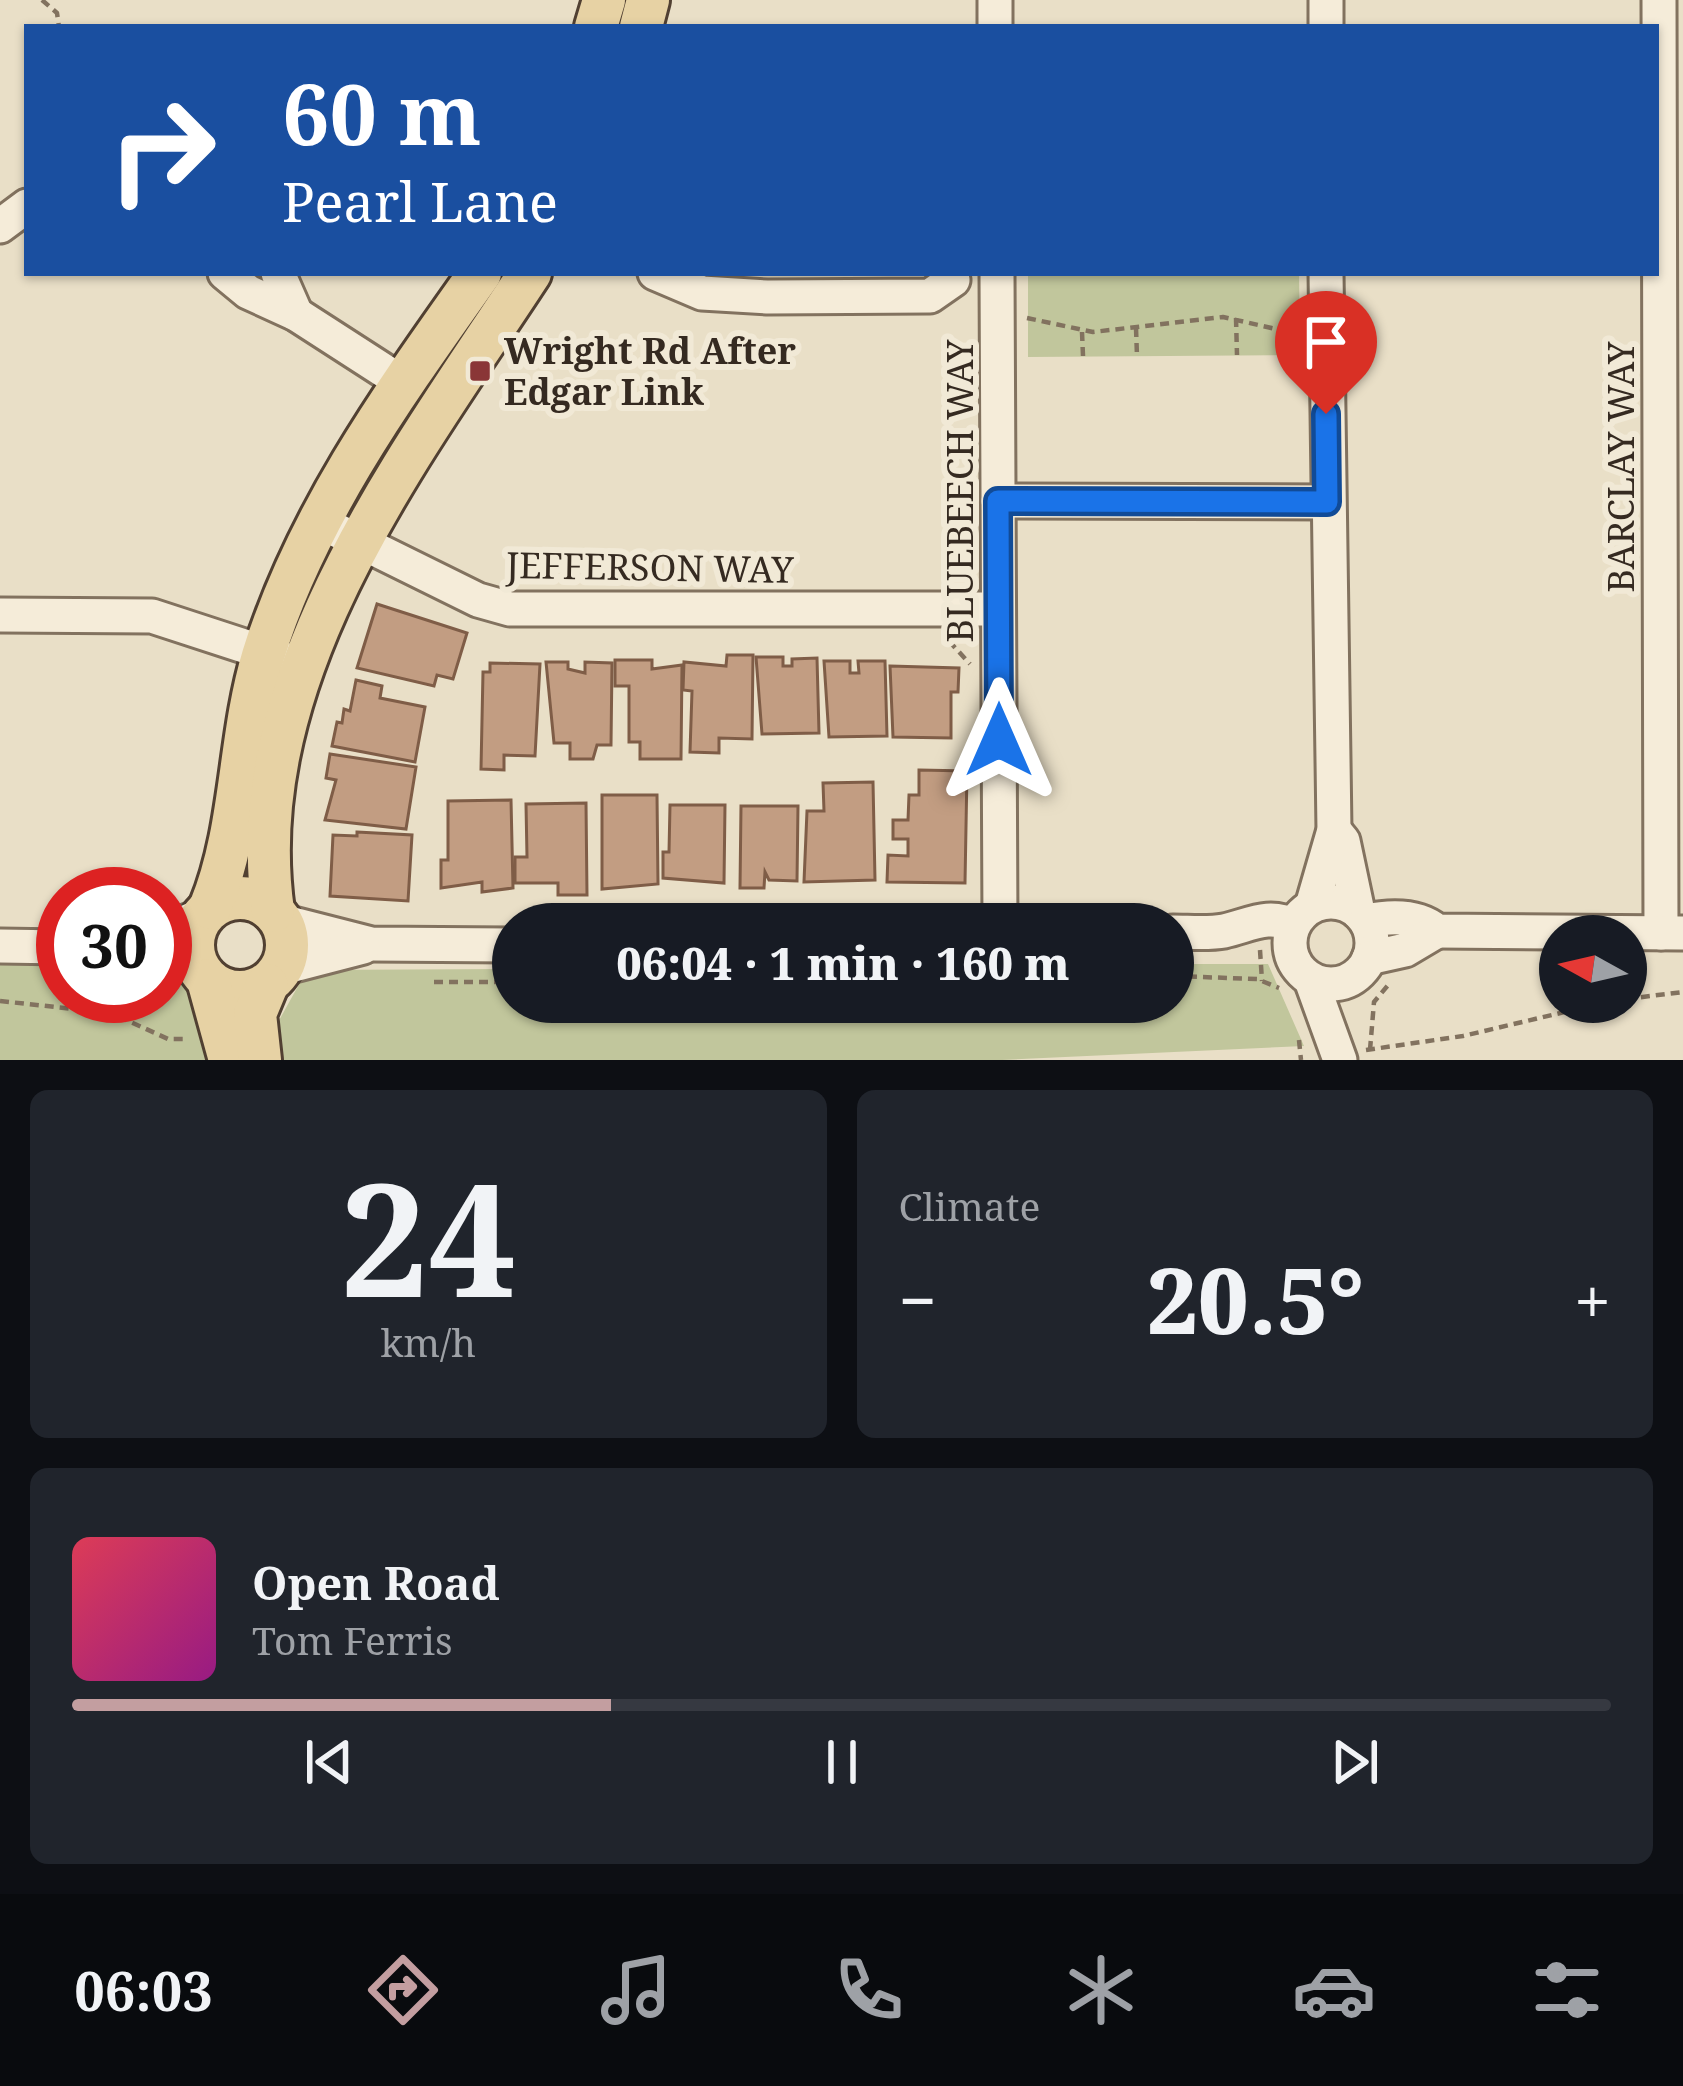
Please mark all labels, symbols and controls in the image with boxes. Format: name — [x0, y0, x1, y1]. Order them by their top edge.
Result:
text: 60 m — [282, 55, 482, 170]
icon: right — [84, 72, 240, 228]
text: Pearl Lane — [282, 164, 558, 238]
pin — [1275, 291, 1377, 414]
icon: arrive — [1293, 309, 1359, 375]
place label: Wright Rd After Edgar Link — [504, 326, 796, 416]
street label: BLUEBEECH WAY — [935, 339, 984, 643]
street label: BARCLAY WAY — [1596, 341, 1645, 592]
marker: Wright Rd After Edgar Link — [467, 358, 493, 384]
street label: JEFFERSON WAY — [505, 540, 795, 594]
position arrow — [936, 677, 1062, 803]
speed limit sign: 30 — [36, 867, 192, 1023]
north arrow — [1539, 915, 1647, 1023]
map controls — [1539, 915, 1647, 1023]
text: 06:04 · 1 min · 160 m — [616, 932, 1070, 993]
text: 24 — [340, 1130, 516, 1343]
text: Climate — [899, 1179, 1040, 1232]
text: 20.5° — [1147, 1238, 1364, 1360]
text: − — [899, 1254, 937, 1344]
text: + — [1574, 1254, 1611, 1344]
text: km/h — [380, 1315, 476, 1368]
text: Open Road — [252, 1552, 500, 1613]
text: Tom Ferris — [252, 1613, 453, 1666]
icon: previous — [296, 1729, 362, 1795]
icon: pause — [809, 1729, 875, 1795]
icon: next — [1322, 1729, 1388, 1795]
icon: directions — [361, 1948, 445, 2032]
icon: music — [594, 1948, 678, 2032]
icon: phone — [827, 1948, 911, 2032]
icon: climate — [1059, 1948, 1143, 2032]
icon: car — [1292, 1948, 1376, 2032]
icon: filters — [1525, 1948, 1609, 2032]
text: 06:03 — [74, 1953, 213, 2027]

